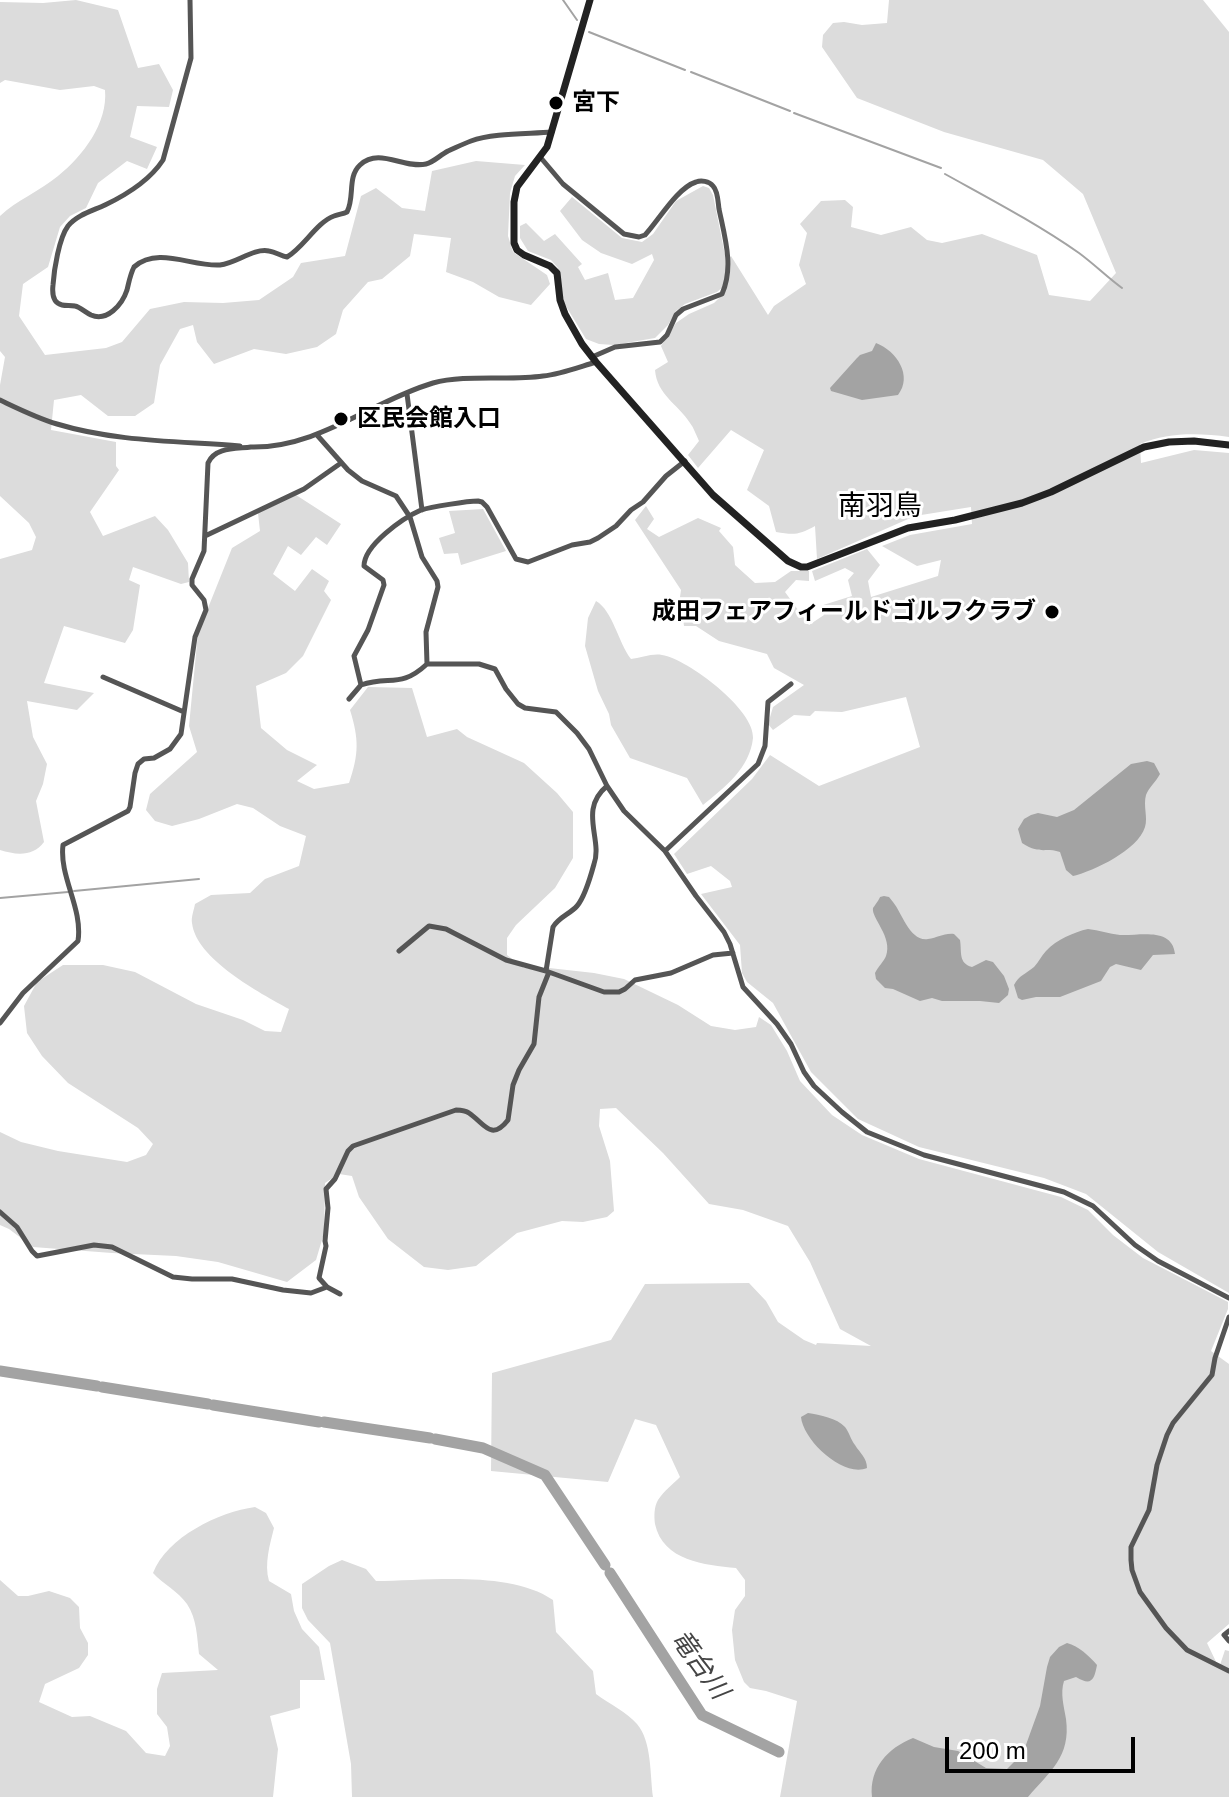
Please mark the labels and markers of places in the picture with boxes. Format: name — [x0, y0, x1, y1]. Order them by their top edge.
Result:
place label: 宮下 — [572, 89, 620, 117]
marker: 宮下 — [547, 94, 565, 112]
place label: 区民会館入口 — [357, 405, 501, 433]
marker: 区民会館入口 — [332, 410, 350, 428]
place label: 成田フェアフィールドゴルフクラブ — [652, 598, 1036, 626]
marker: 成田フェアフィールドゴルフクラブ — [1043, 603, 1061, 621]

